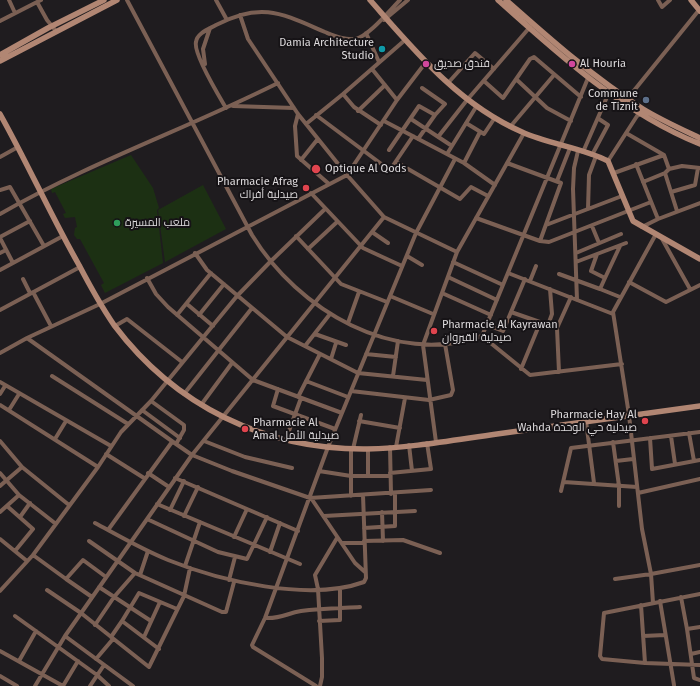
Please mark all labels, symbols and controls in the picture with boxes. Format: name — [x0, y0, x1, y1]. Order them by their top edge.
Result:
place label: Damia Architecture Studio — [279, 36, 374, 62]
marker: Damia Architecture Studio — [377, 44, 387, 54]
place label: فندق صديق — [434, 57, 490, 71]
place label: Al Houria — [580, 57, 626, 71]
marker: فندق صديق — [421, 59, 431, 69]
marker: Al Houria — [567, 59, 577, 69]
place label: Commune de Tiznit — [588, 87, 638, 113]
marker: Commune de Tiznit — [641, 95, 651, 105]
place label: Optique Al Qods — [325, 162, 406, 176]
marker: Optique Al Qods — [310, 163, 322, 175]
place label: Pharmacie Afrag صيدلية أفراك — [217, 175, 298, 201]
marker: Pharmacie Afrag صيدلية أفراك — [301, 183, 311, 193]
place label: ملعب المسيرة — [125, 216, 190, 230]
marker: ملعب المسيرة — [112, 218, 122, 228]
place label: Pharmacie Al Kayrawan صيدلية القيروان — [442, 318, 558, 344]
marker: Pharmacie Al Kayrawan صيدلية القيروان — [429, 326, 439, 336]
place label: Pharmacie Hay Al Wahda صيدلية حي الوحدة — [517, 408, 637, 434]
place label: Pharmacie Al Amal صيدلية الأمل — [253, 416, 339, 442]
marker: Pharmacie Hay Al Wahda صيدلية حي الوحدة — [640, 416, 650, 426]
marker: Pharmacie Al Amal صيدلية الأمل — [240, 424, 250, 434]

